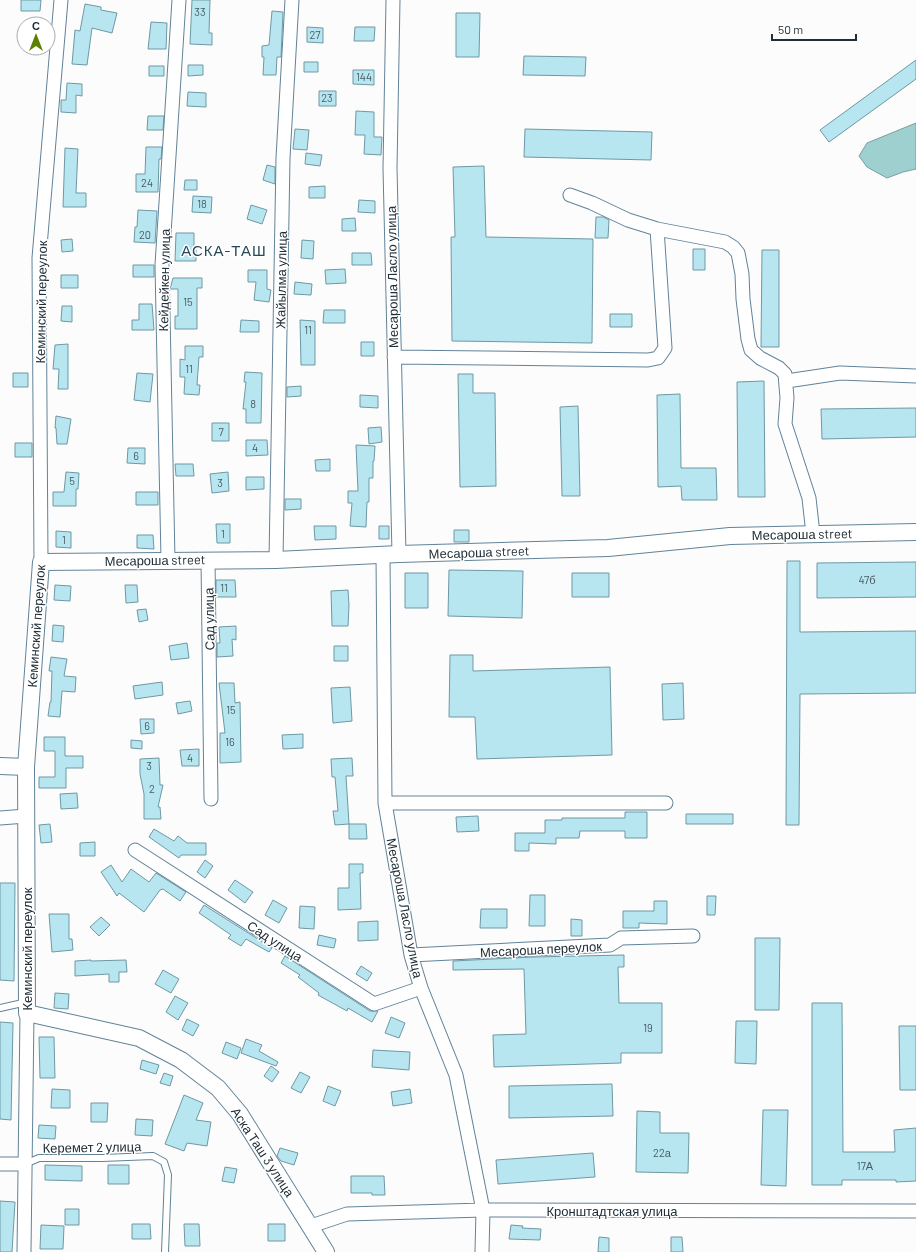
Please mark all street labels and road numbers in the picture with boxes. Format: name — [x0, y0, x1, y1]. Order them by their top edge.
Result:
street label: Месароша Ласло улица — [383, 205, 401, 348]
street label: Кейдейкен улица — [155, 228, 173, 331]
street label: Жайылма улица — [272, 230, 290, 329]
street label: Кеминский переулок — [32, 240, 50, 364]
street label: Месароша street — [751, 525, 853, 543]
street label: Месароша street — [428, 542, 530, 562]
street label: Месароша street — [104, 551, 206, 569]
street label: Кеминский переулок — [24, 564, 48, 688]
street label: Сад улица — [200, 587, 218, 650]
street label: Месароша Ласло улица — [384, 837, 427, 980]
street label: Кеминский переулок — [19, 887, 35, 1010]
street label: Сад улица — [244, 917, 306, 965]
street label: Месароша переулок — [480, 938, 603, 960]
street label: Аска Таш 3 улица — [228, 1104, 298, 1200]
street label: Керемет 2 улица — [42, 1138, 142, 1156]
street label: Кронштадтская улица — [546, 1203, 678, 1219]

